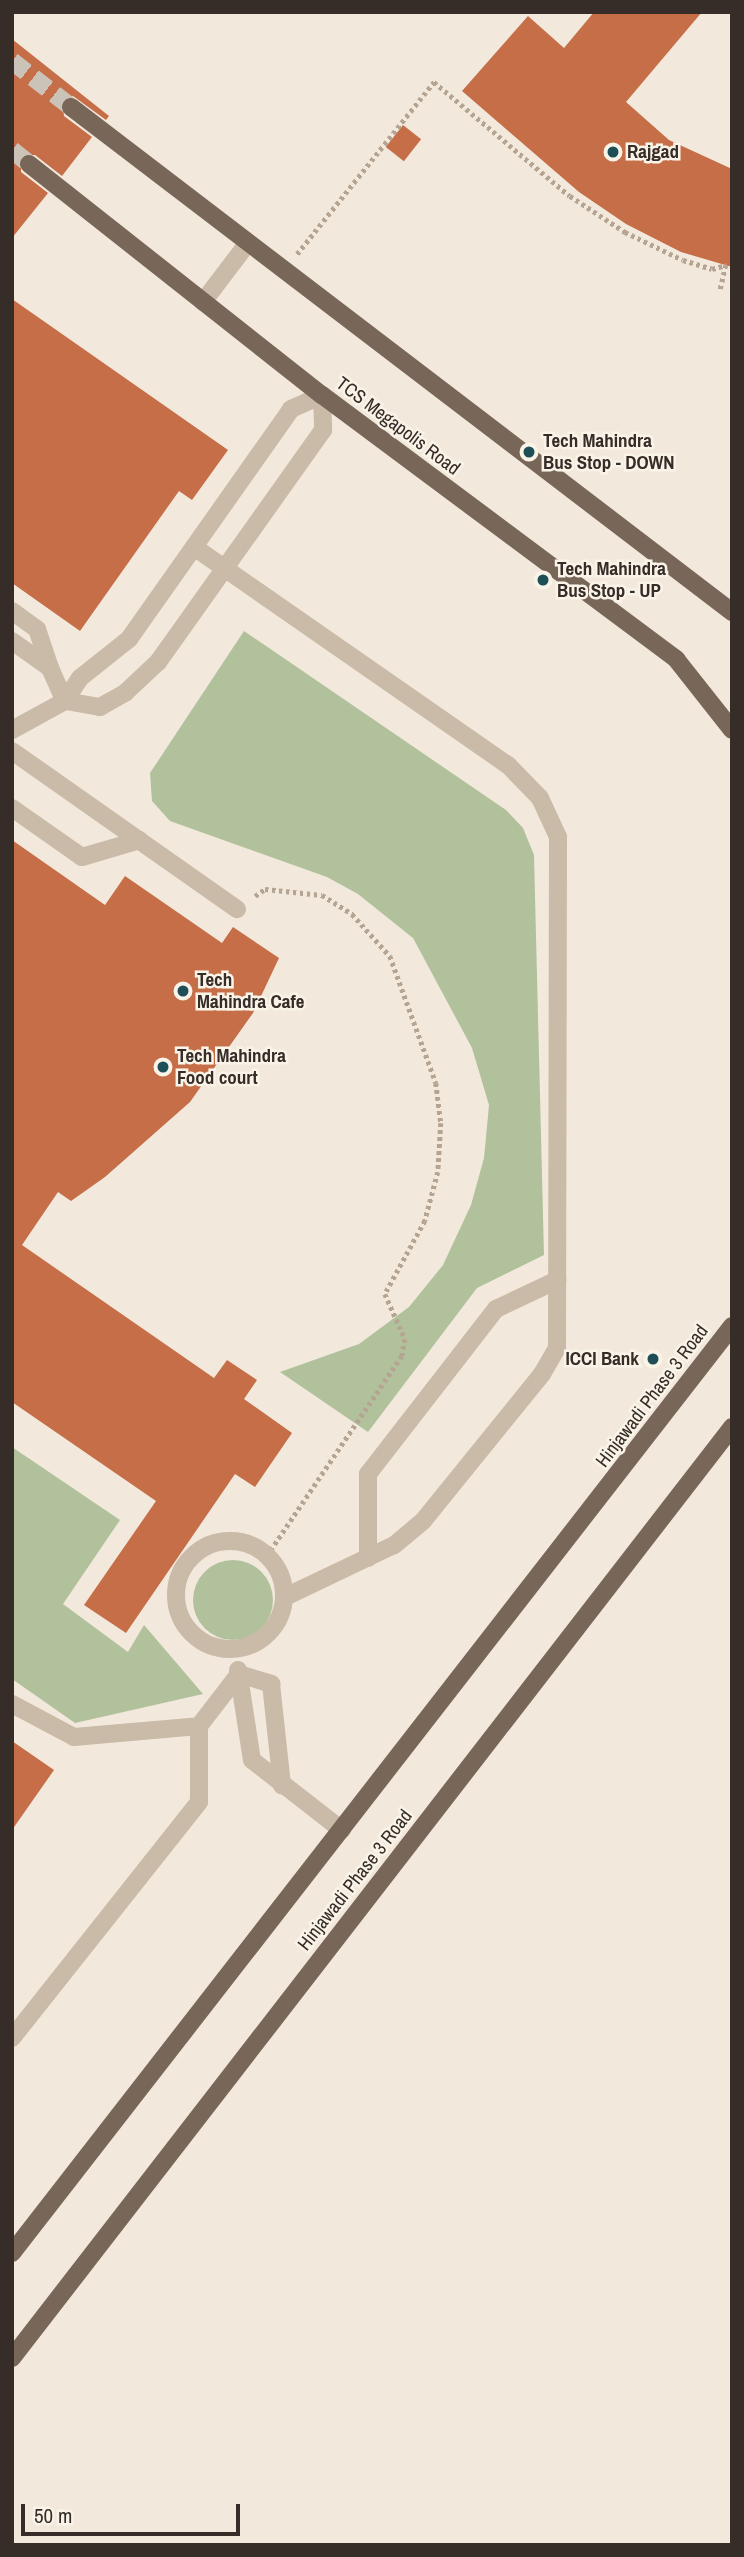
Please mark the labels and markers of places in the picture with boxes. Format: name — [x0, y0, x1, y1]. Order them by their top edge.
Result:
place label: Rajgad — [627, 141, 679, 163]
marker: Rajgad — [605, 144, 621, 160]
place label: Tech Mahindra Bus Stop - DOWN — [543, 430, 675, 474]
marker: Tech Mahindra Bus Stop - DOWN — [521, 444, 537, 460]
place label: Tech Mahindra Bus Stop - UP — [557, 558, 666, 602]
marker: Tech Mahindra Bus Stop - UP — [535, 572, 551, 588]
place label: Tech Mahindra Cafe — [197, 969, 304, 1013]
marker: Tech Mahindra Cafe — [175, 983, 191, 999]
place label: Tech Mahindra Food court — [177, 1045, 286, 1089]
marker: Tech Mahindra Food court — [155, 1059, 171, 1075]
place label: ICCI Bank — [565, 1348, 639, 1370]
marker: ICCI Bank — [645, 1351, 661, 1367]

